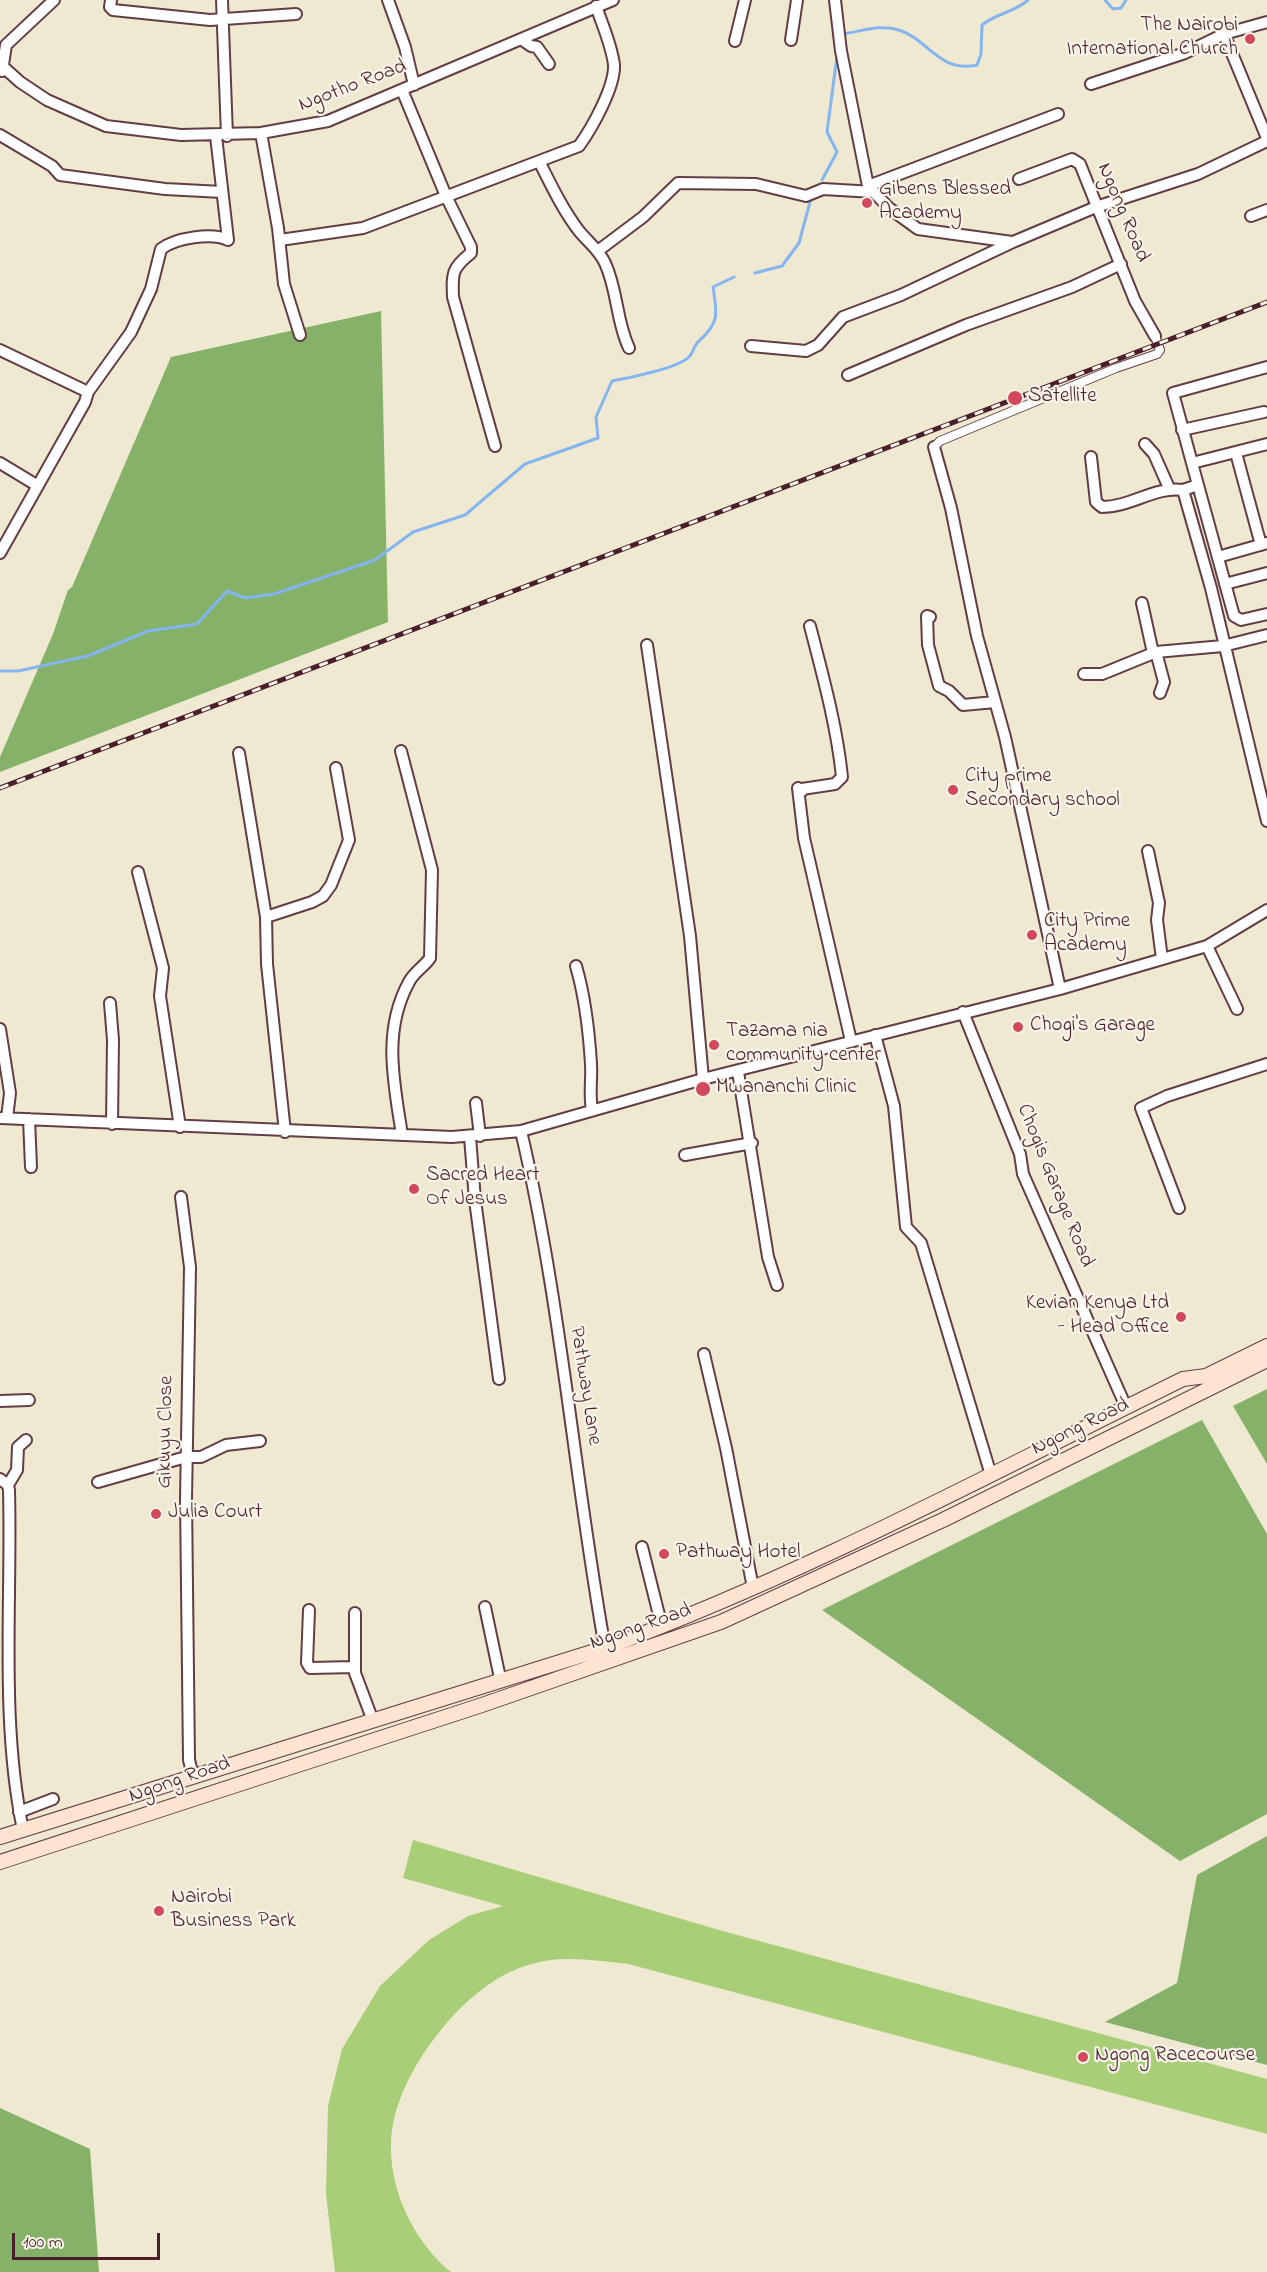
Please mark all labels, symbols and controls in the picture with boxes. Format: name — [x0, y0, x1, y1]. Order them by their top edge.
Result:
place label: The Nairobi International Church — [1067, 14, 1238, 64]
marker: The Nairobi International Church — [1243, 32, 1257, 46]
street label: Ngotho Road — [296, 55, 410, 119]
street label: Ngong Road — [1090, 160, 1154, 266]
place label: Gibens Blessed Academy — [879, 178, 1011, 228]
marker: Gibens Blessed Academy — [860, 196, 874, 210]
place label: Satellite — [1028, 385, 1097, 411]
marker: Satellite — [1006, 389, 1024, 407]
place label: City prime Secondary school — [965, 765, 1120, 815]
marker: City prime Secondary school — [946, 783, 960, 797]
place label: City Prime Academy — [1044, 910, 1130, 960]
marker: City Prime Academy — [1025, 928, 1039, 942]
place label: Chogi's Garage — [1030, 1014, 1155, 1040]
place label: Tazama nia community center — [726, 1020, 881, 1070]
marker: Chogi's Garage — [1011, 1020, 1025, 1034]
marker: Tazama nia community center — [707, 1038, 721, 1052]
place label: Mwananchi Clinic — [716, 1076, 857, 1102]
marker: Mwananchi Clinic — [694, 1080, 712, 1098]
street label: Chogis Garage Road — [1010, 1101, 1098, 1271]
place label: Sacred Heart Of Jesus — [426, 1164, 540, 1214]
marker: Sacred Heart Of Jesus — [407, 1182, 421, 1196]
place label: Kevian Kenya Ltd - Head Office — [1026, 1292, 1169, 1342]
marker: Kevian Kenya Ltd - Head Office — [1174, 1310, 1188, 1324]
street label: Pathway Lane — [562, 1325, 606, 1447]
street label: Gikuyu Close — [153, 1375, 181, 1489]
street label: Ngong Road — [1028, 1394, 1134, 1462]
place label: Julia Court — [168, 1501, 262, 1527]
marker: Julia Court — [149, 1507, 163, 1521]
place label: Pathway Hotel — [676, 1541, 800, 1567]
marker: Pathway Hotel — [657, 1547, 671, 1561]
street label: Ngong Road — [587, 1599, 695, 1657]
street label: Ngong Road — [126, 1752, 234, 1810]
place label: Nairobi Business Park — [171, 1886, 296, 1936]
marker: Nairobi Business Park — [152, 1904, 166, 1918]
place label: Ngong Racecourse — [1095, 2044, 1255, 2070]
marker: Ngong Racecourse — [1076, 2050, 1090, 2064]
scale bar — [15, 2221, 164, 2259]
text: 100 m — [23, 2230, 63, 2256]

